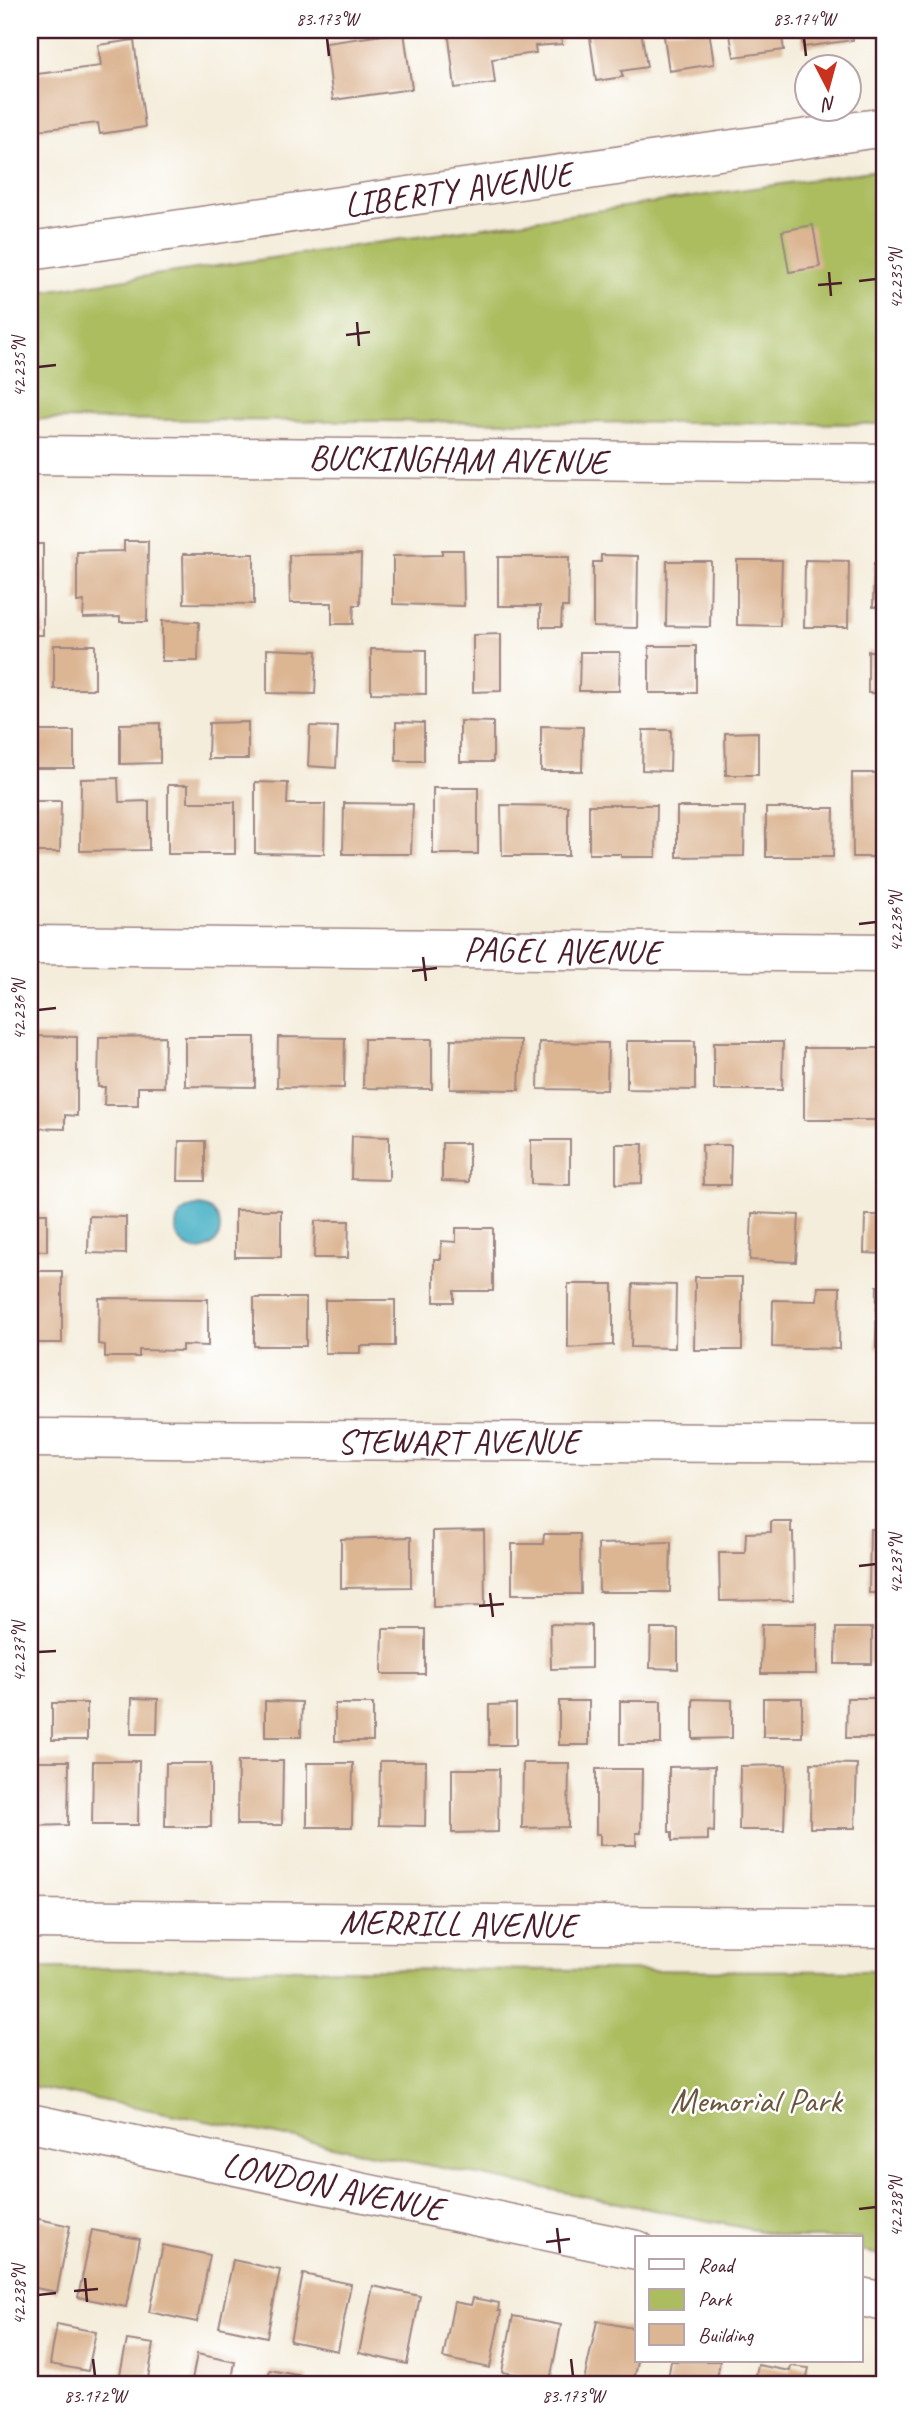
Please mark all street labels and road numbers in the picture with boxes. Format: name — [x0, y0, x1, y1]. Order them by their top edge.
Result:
street label: LIBERTY AVENUE — [341, 151, 580, 228]
street label: BUCKINGHAM AVENUE — [308, 434, 612, 485]
street label: PAGEL AVENUE — [463, 926, 665, 975]
street label: STEWART AVENUE — [337, 1419, 584, 1464]
street label: MERRILL AVENUE — [339, 1899, 582, 1948]
street label: LONDON AVENUE — [219, 2141, 452, 2233]

